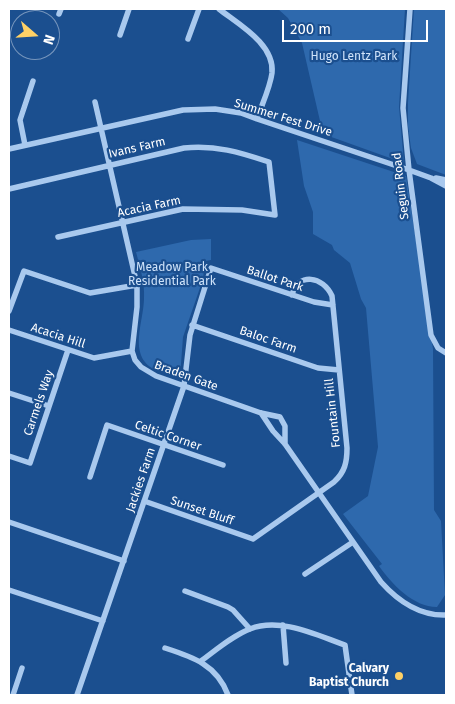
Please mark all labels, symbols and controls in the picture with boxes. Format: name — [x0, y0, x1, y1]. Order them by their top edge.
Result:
north arrow — [10, 10, 60, 60]
scale bar — [285, 10, 431, 42]
text: 200 m — [290, 20, 331, 38]
text: N — [39, 33, 58, 47]
park label: Hugo Lentz Park — [311, 50, 397, 64]
street label: Summer Fest Drive — [232, 96, 334, 140]
street label: Ivans Farm — [107, 134, 167, 162]
street label: Seguin Road — [390, 152, 412, 220]
street label: Acacia Farm — [116, 193, 182, 221]
park label: Meadow Park Residential Park — [128, 261, 216, 289]
street label: Ballot Park — [245, 263, 305, 295]
street label: Acacia Hill — [29, 320, 87, 352]
street label: Baloc Farm — [237, 323, 299, 357]
street label: Braden Gate — [152, 358, 220, 394]
street label: Carmels Way — [21, 368, 57, 438]
street label: Fountain Hill — [322, 378, 344, 448]
street label: Celtic Corner — [133, 418, 203, 454]
street label: Jackies Farm — [123, 446, 159, 514]
street label: Sunset Bluff — [168, 493, 236, 529]
place label: Calvary Baptist Church — [309, 662, 389, 690]
marker: Calvary Baptist Church — [393, 670, 405, 682]

